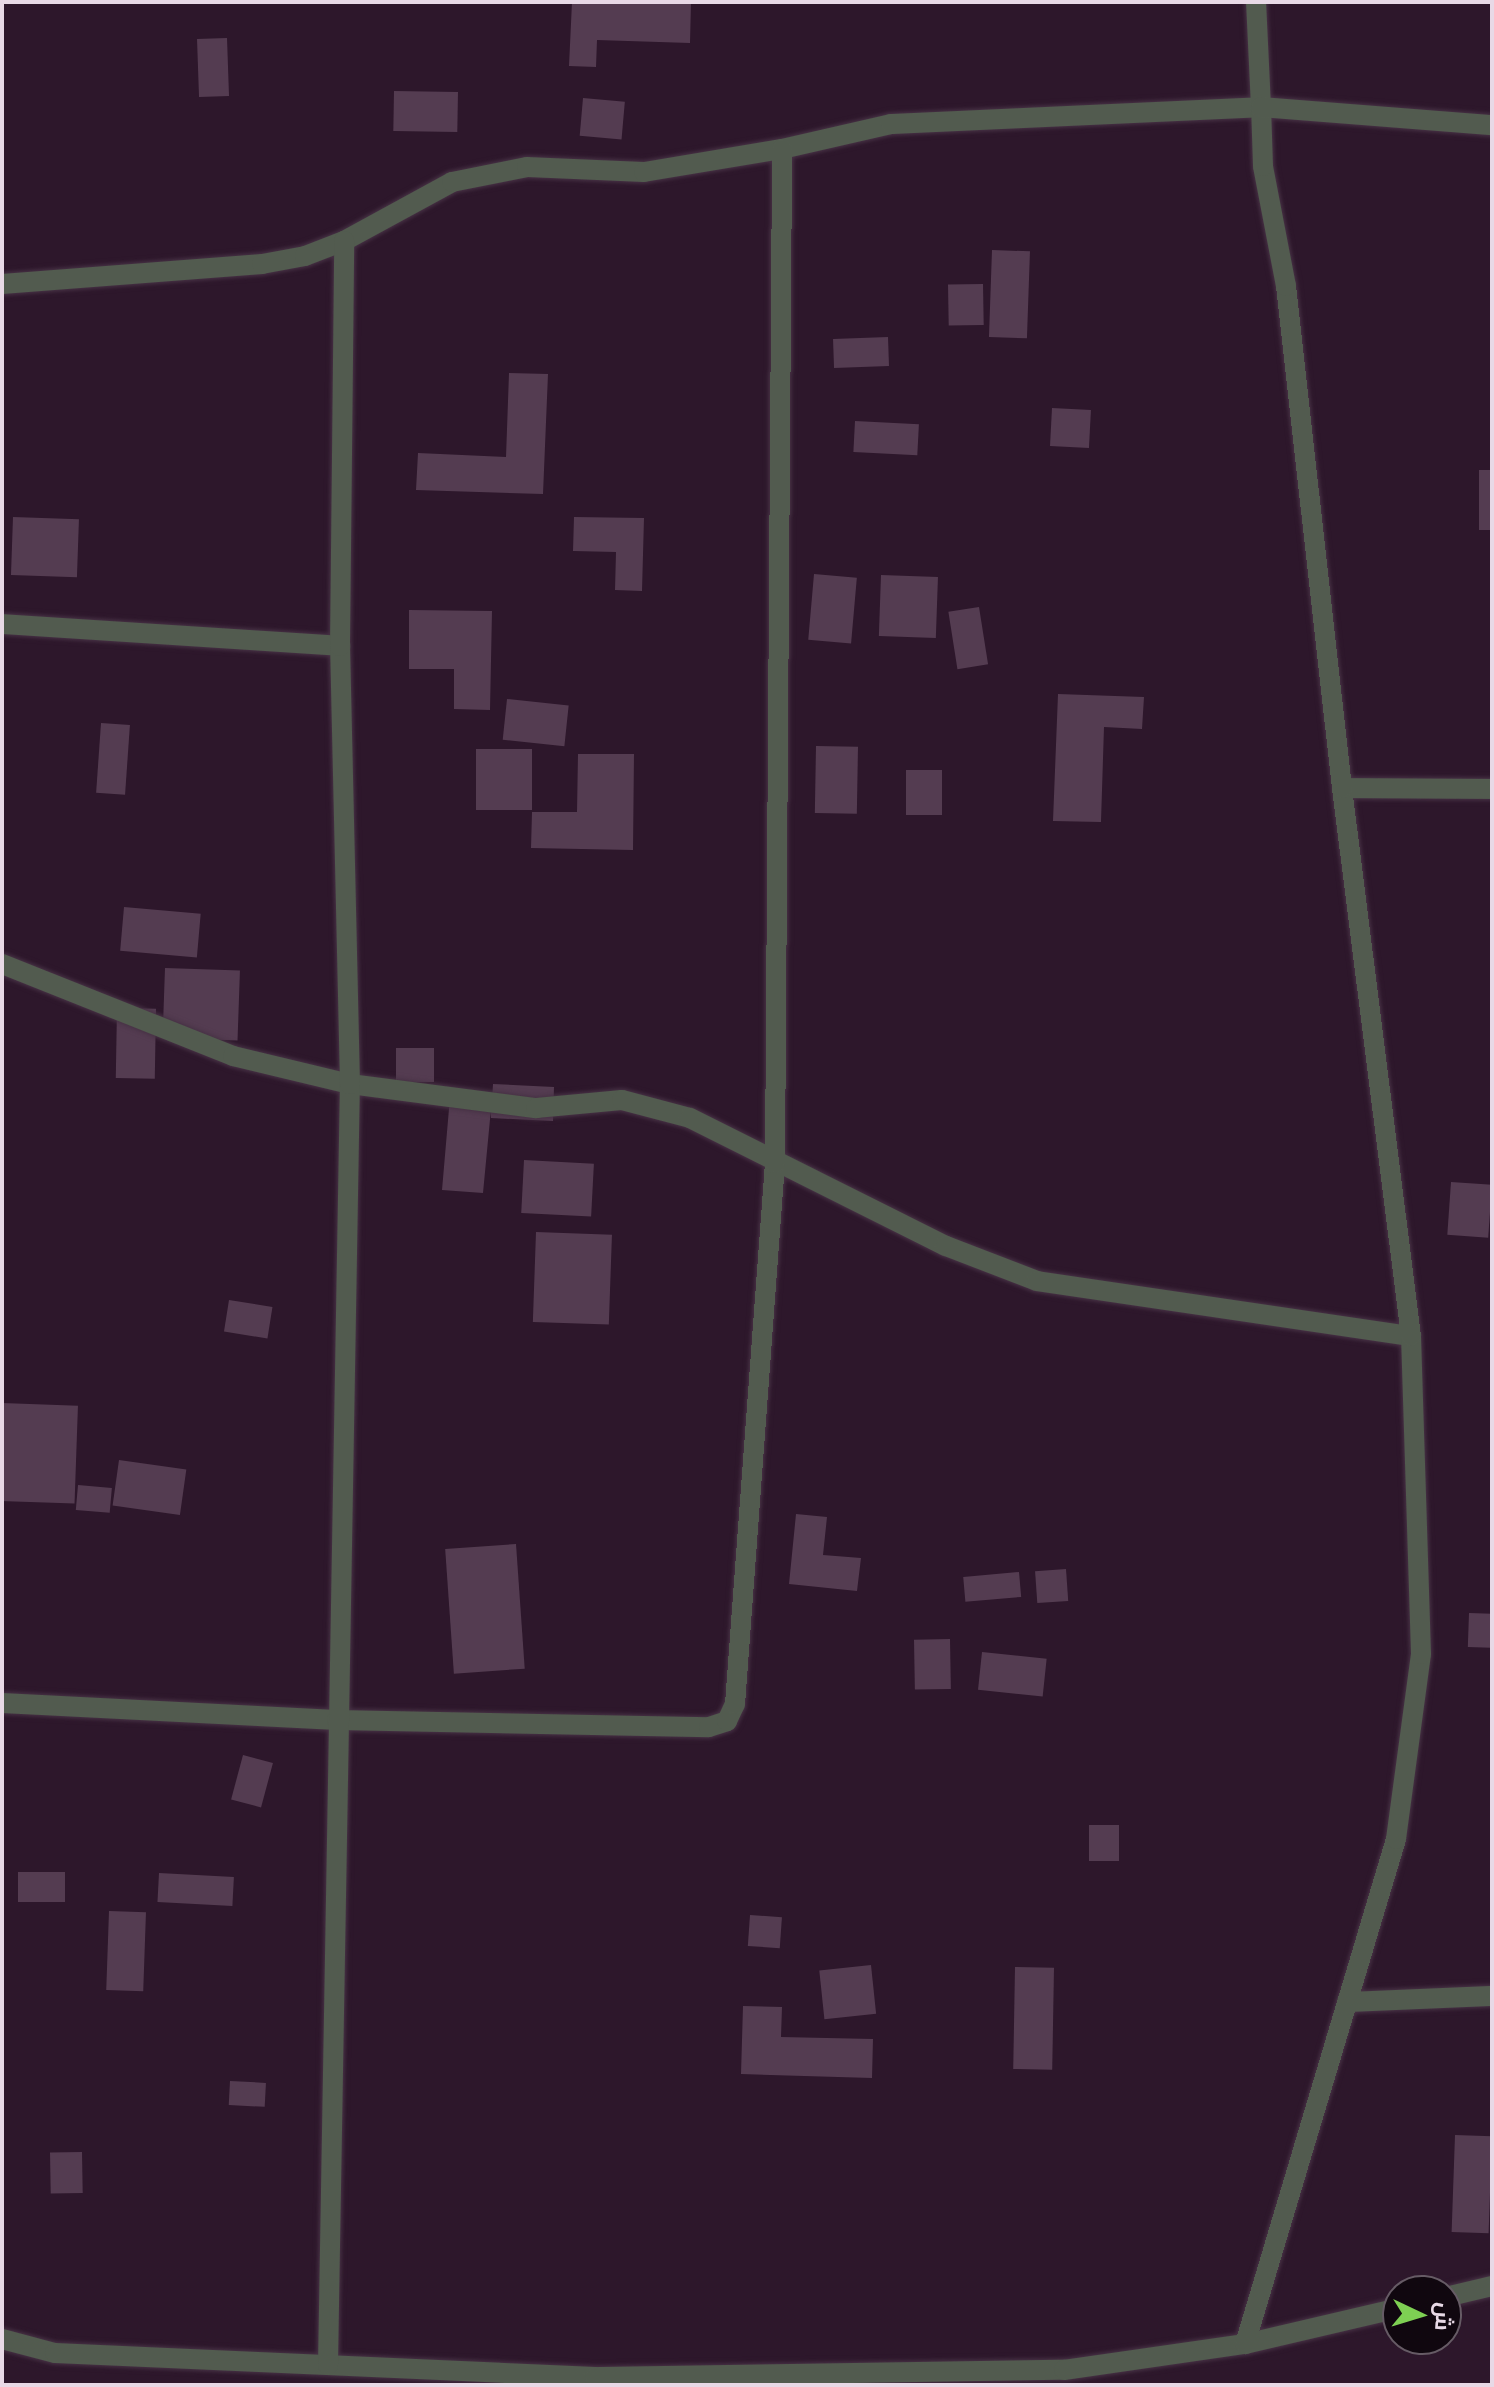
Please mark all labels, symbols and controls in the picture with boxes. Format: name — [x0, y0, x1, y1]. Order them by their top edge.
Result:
north arrow — [1382, 2275, 1462, 2355]
text: ش — [1430, 2302, 1459, 2332]

